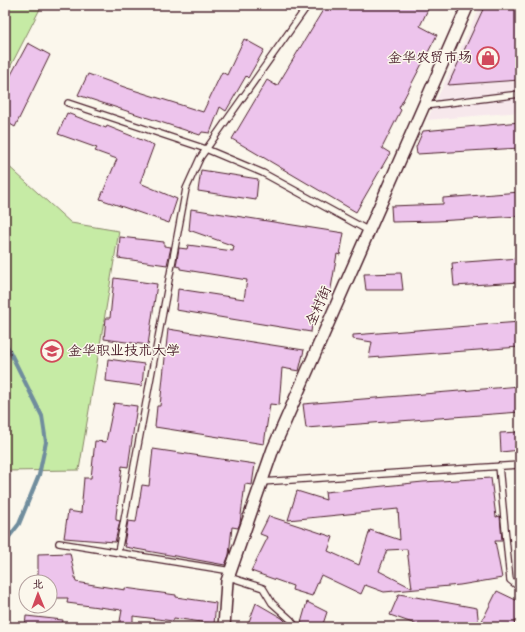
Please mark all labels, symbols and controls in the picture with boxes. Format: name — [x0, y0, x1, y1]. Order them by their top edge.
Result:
shop icon: 金华农贸市场 — [475, 45, 501, 71]
place label: 金华农贸市场 — [388, 48, 472, 68]
street label: 全村街 — [301, 283, 337, 329]
school or university icon: 金华职业技术大学 — [39, 338, 65, 364]
place label: 金华职业技术大学 — [68, 341, 180, 361]
north arrow — [18, 574, 58, 614]
text: 北 — [32, 577, 43, 592]

